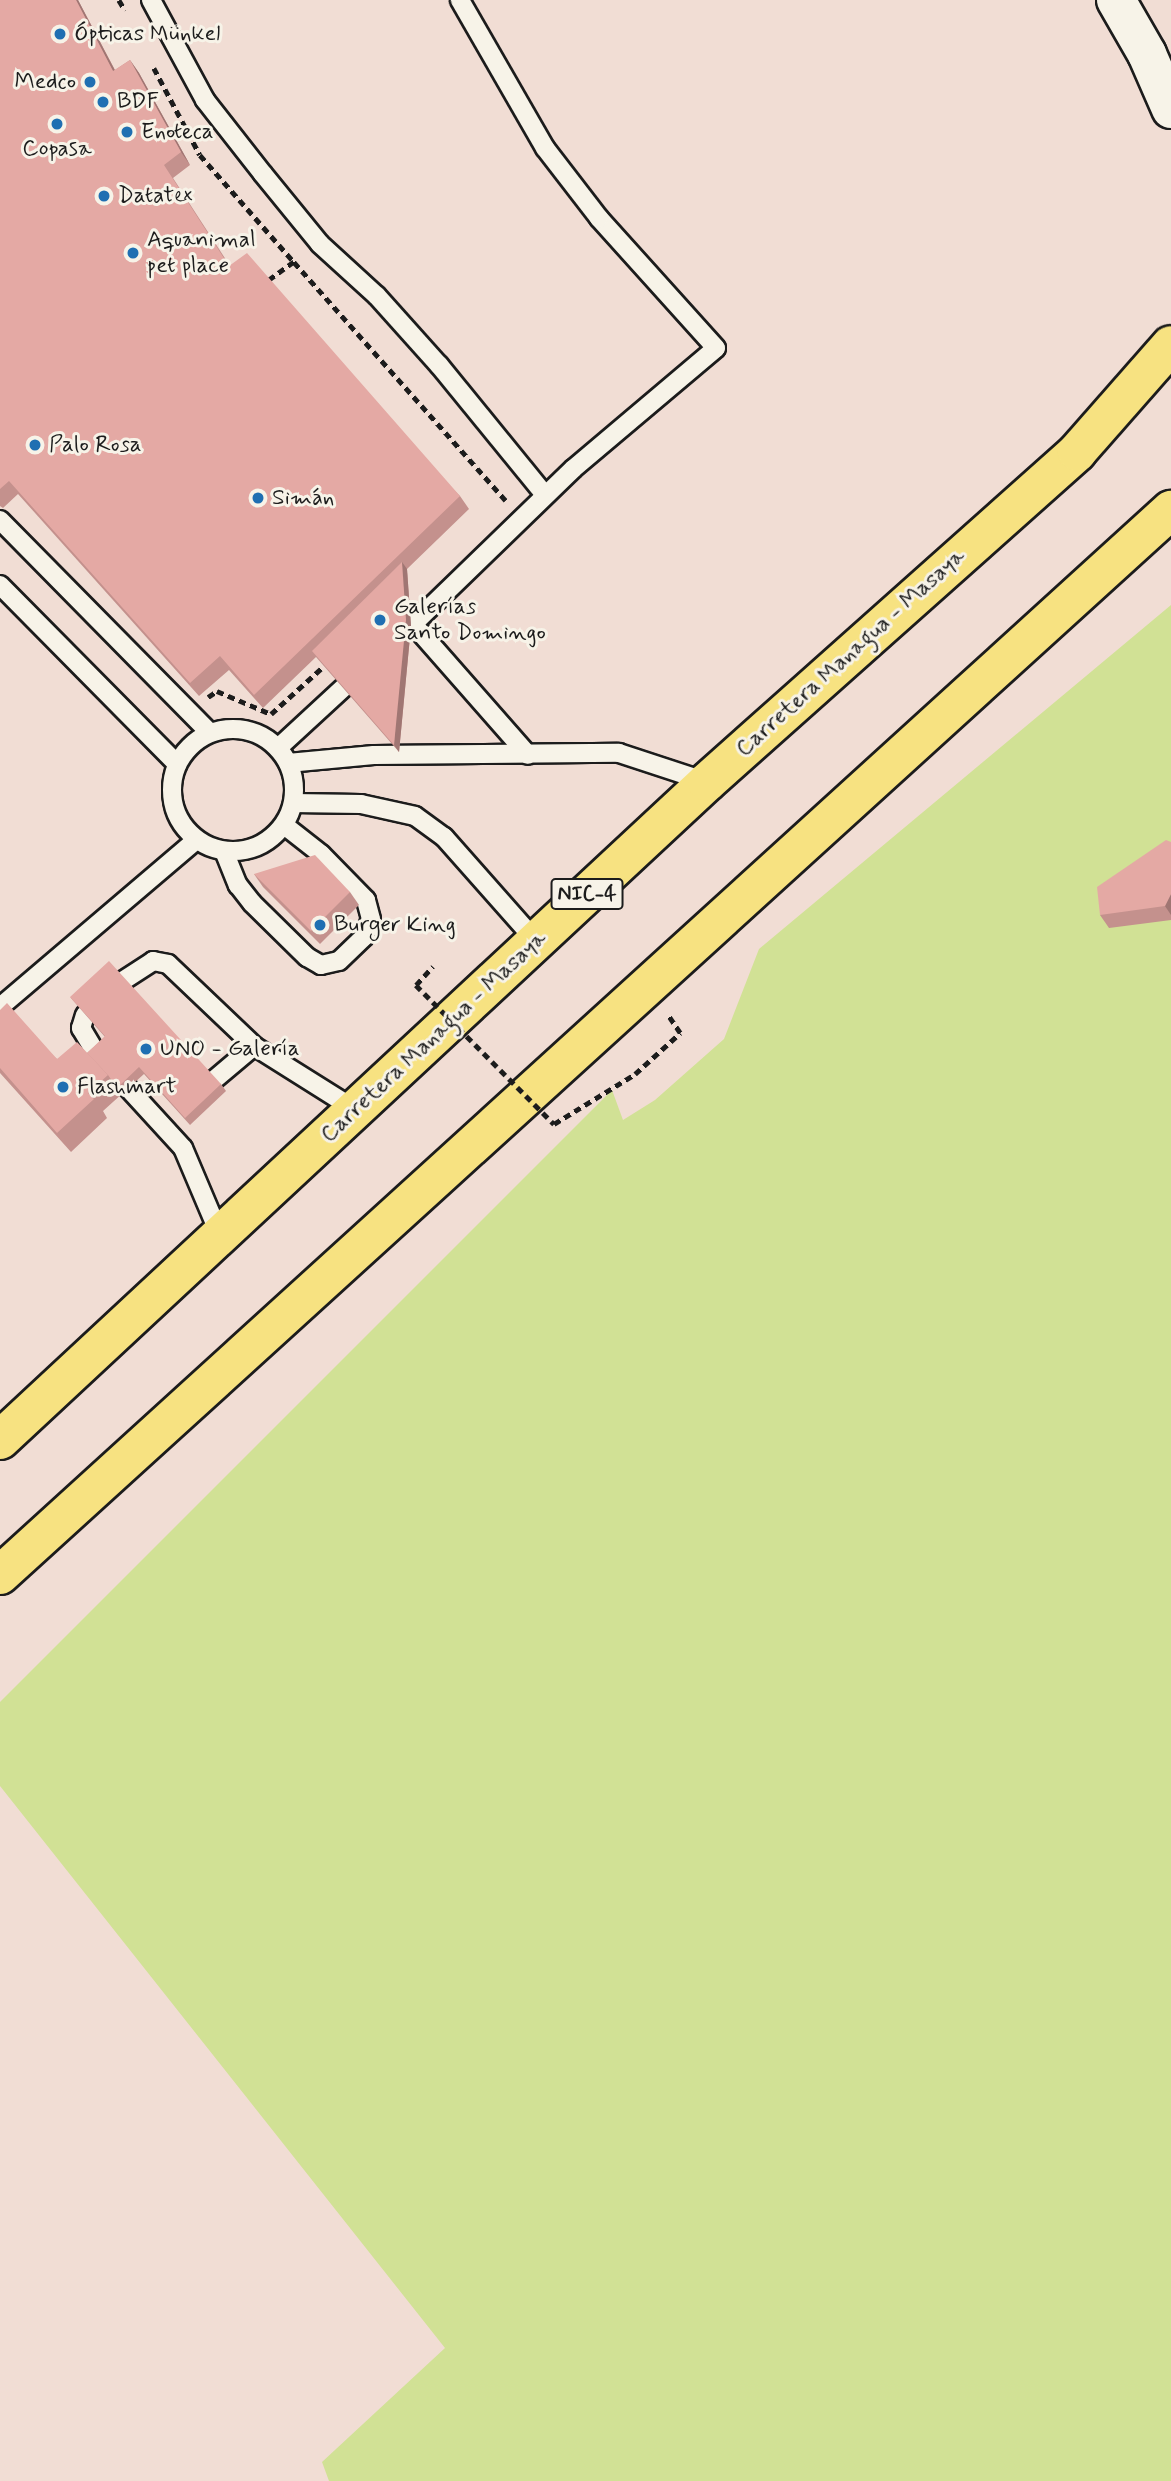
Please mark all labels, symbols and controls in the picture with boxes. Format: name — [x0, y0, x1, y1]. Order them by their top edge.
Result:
place label: Ópticas Münkel — [74, 20, 222, 48]
marker: Ópticas Münkel — [52, 26, 68, 42]
place label: Medco — [15, 68, 76, 96]
marker: Medco — [82, 74, 98, 90]
place label: BDF — [117, 88, 159, 116]
marker: BDF — [95, 94, 111, 110]
marker: Copasa — [49, 116, 65, 132]
place label: Enoteca — [141, 118, 214, 146]
marker: Enoteca — [119, 124, 135, 140]
place label: Copasa — [22, 135, 92, 163]
place label: Datatex — [118, 182, 193, 210]
marker: Datatex — [96, 188, 112, 204]
place label: Aquanimal pet place — [147, 226, 256, 280]
marker: Aquanimal pet place — [125, 245, 141, 261]
place label: Palo Rosa — [49, 431, 140, 459]
marker: Palo Rosa — [27, 437, 43, 453]
place label: Simán — [272, 484, 334, 512]
marker: Simán — [250, 490, 266, 506]
street label: Carretera Managua - Masaya — [729, 541, 973, 765]
place label: Galerías Santo Domingo — [394, 593, 546, 647]
marker: Galerías Santo Domingo — [372, 612, 388, 628]
road number: NIC-4 — [550, 876, 624, 912]
place label: Burger King — [334, 911, 452, 939]
marker: Burger King — [312, 917, 328, 933]
street label: Carretera Managua - Masaya — [314, 923, 554, 1151]
place label: UNO - Galería — [160, 1035, 300, 1063]
marker: UNO - Galería — [138, 1041, 154, 1057]
place label: Flashmart — [77, 1073, 176, 1101]
marker: Flashmart — [55, 1079, 71, 1095]

